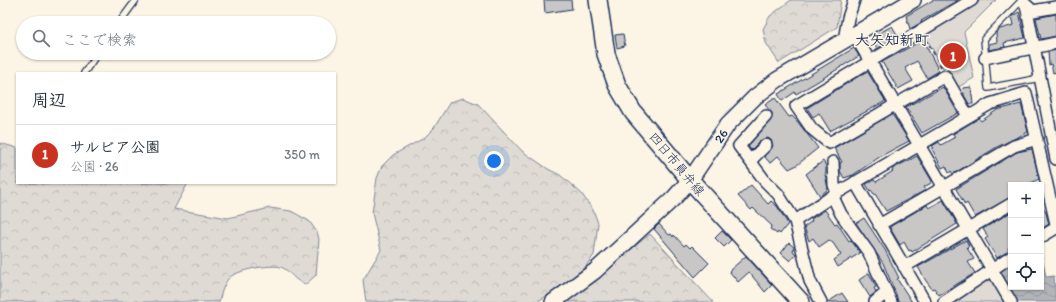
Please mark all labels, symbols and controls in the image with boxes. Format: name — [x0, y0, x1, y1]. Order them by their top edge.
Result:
search box — [16, 16, 336, 60]
icon: search — [30, 27, 52, 49]
text: ここで検索 — [62, 31, 137, 49]
district label: 大矢知新町 — [854, 31, 930, 49]
pin: 1 — [940, 41, 966, 71]
text: 周辺 — [32, 90, 66, 110]
street label: 26 — [711, 126, 731, 146]
street label: 四日市員弁線 — [646, 129, 708, 199]
text: サルビア公園 — [70, 138, 160, 156]
text: 1 — [42, 147, 48, 162]
text: 350 m — [284, 147, 320, 162]
your location — [484, 151, 504, 171]
text: 公園 · 26 — [70, 159, 119, 174]
map controls — [1008, 182, 1044, 290]
button: + — [1008, 182, 1044, 218]
button: − — [1008, 218, 1044, 254]
button: locate — [1008, 254, 1044, 290]

